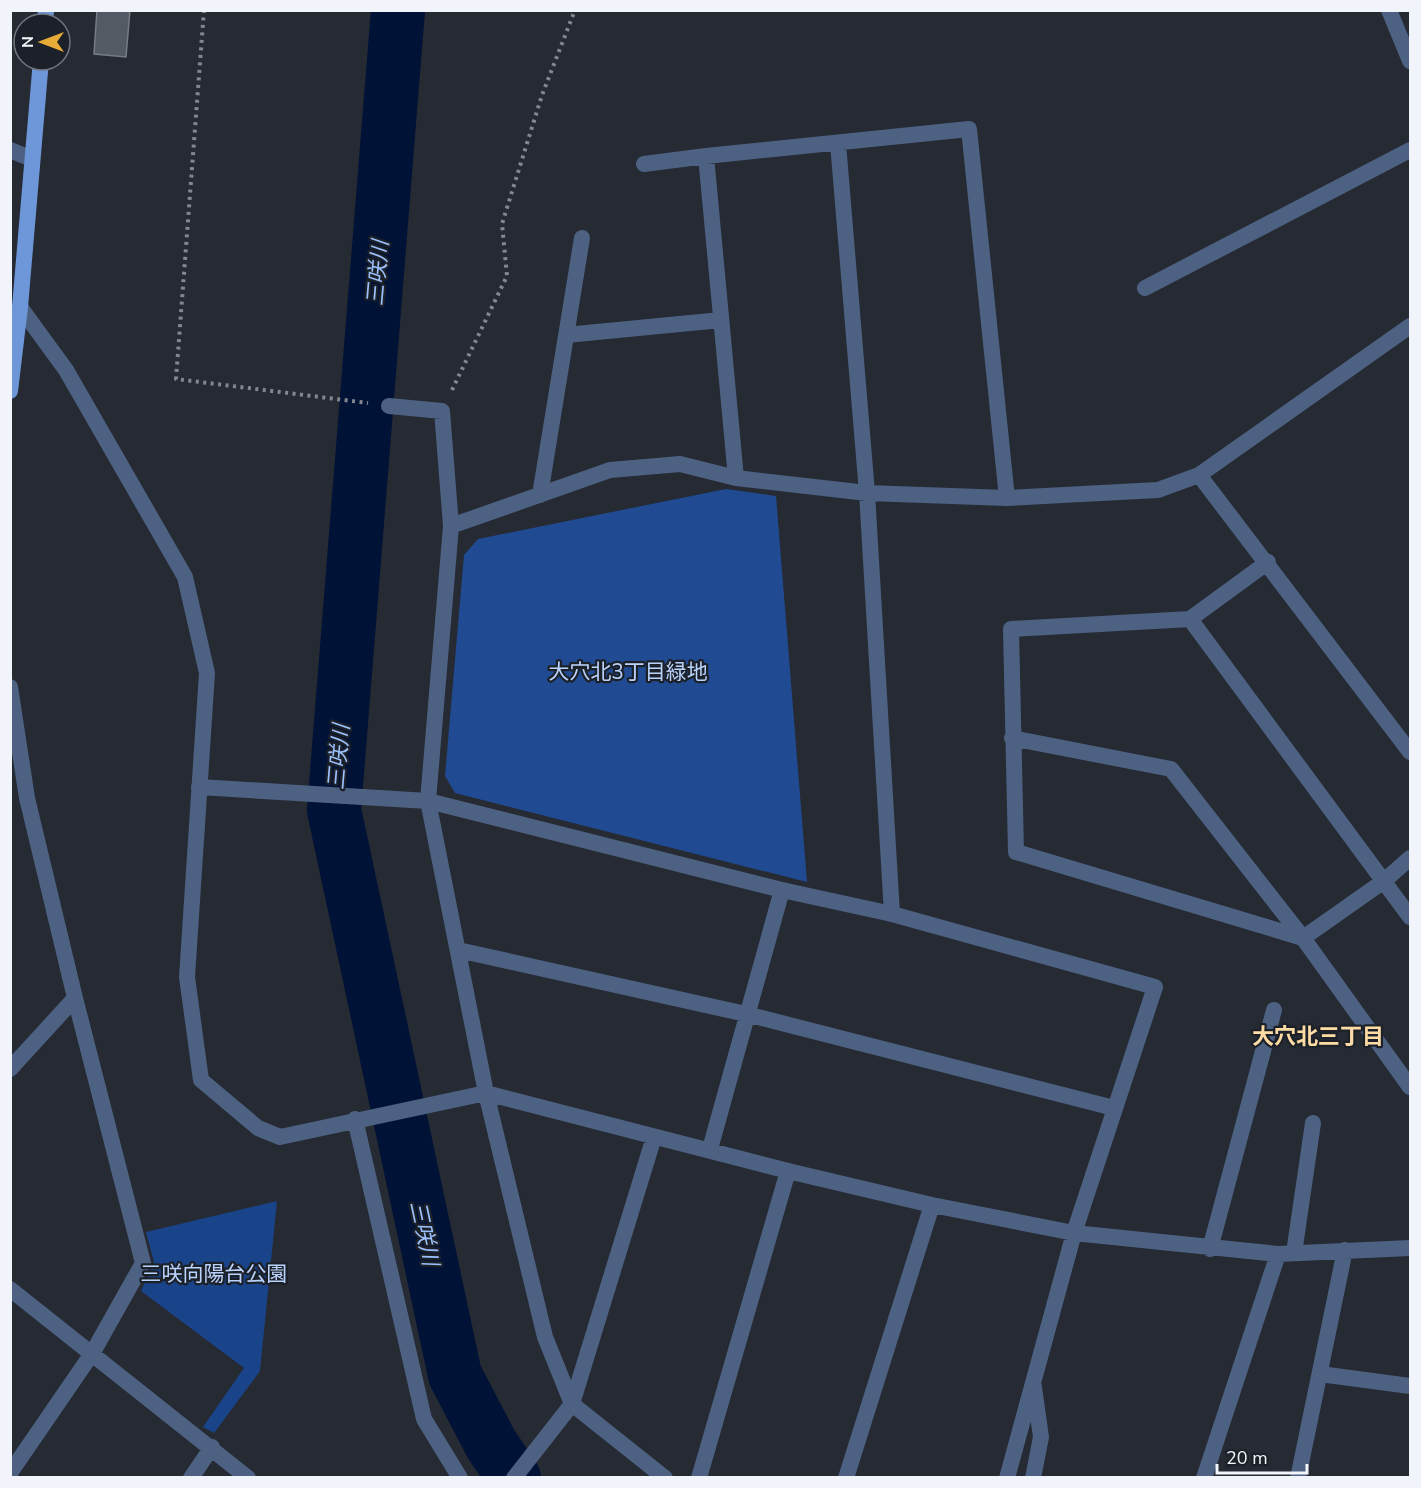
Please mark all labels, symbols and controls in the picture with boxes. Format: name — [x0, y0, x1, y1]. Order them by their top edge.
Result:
north arrow — [12, 12, 72, 72]
text: N — [17, 36, 39, 48]
water label: 三咲川 — [360, 237, 396, 307]
park label: 大穴北3丁目緑地 — [548, 658, 708, 686]
water label: 三咲川 — [321, 721, 357, 791]
district label: 大穴北三丁目 — [1252, 1022, 1384, 1052]
water label: 三咲川 — [402, 1198, 446, 1271]
park label: 三咲向陽台公園 — [141, 1260, 288, 1288]
scale bar — [1217, 1437, 1307, 1475]
text: 20 m — [1226, 1446, 1268, 1470]

